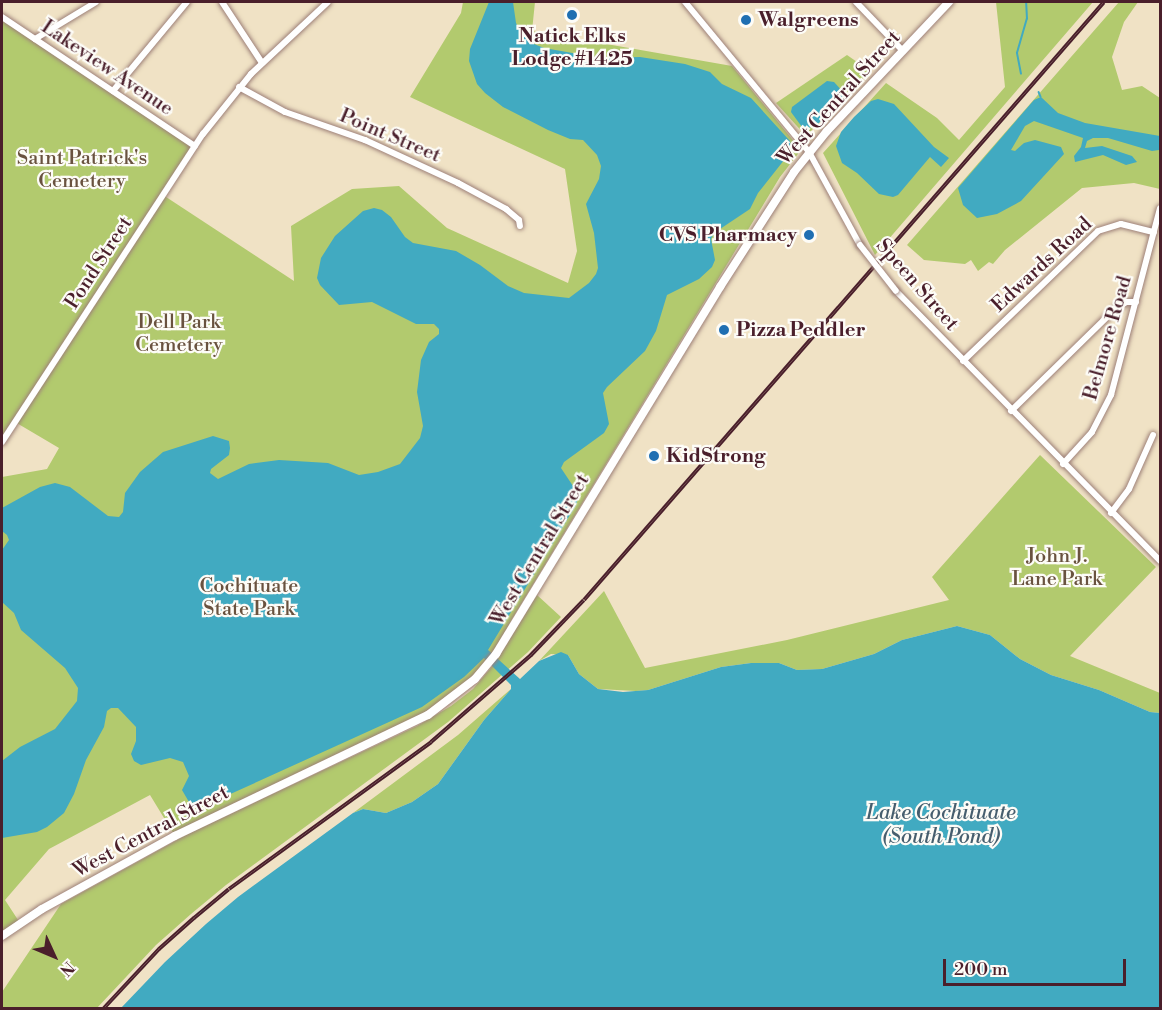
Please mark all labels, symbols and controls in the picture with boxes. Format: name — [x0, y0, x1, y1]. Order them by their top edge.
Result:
marker: Natick Elks Lodge #1425 — [565, 8, 579, 22]
place label: Walgreens — [758, 8, 859, 32]
marker: Walgreens — [739, 13, 753, 27]
street label: Lakeview Avenue — [36, 15, 178, 121]
place label: Natick Elks Lodge #1425 — [511, 24, 633, 71]
street label: West Central Street — [772, 26, 906, 170]
street label: Point Street — [336, 104, 444, 168]
park label: Saint Patrick's Cemetery — [17, 146, 147, 193]
street label: Pond Street — [60, 212, 138, 314]
street label: Edwards Road — [987, 212, 1097, 318]
place label: CVS Pharmacy — [659, 223, 797, 247]
marker: CVS Pharmacy — [802, 228, 816, 242]
street label: Speen Street — [871, 234, 963, 336]
street label: Belmore Road — [1079, 273, 1137, 403]
park label: Dell Park Cemetery — [135, 310, 223, 357]
place label: Pizza Peddler — [736, 318, 866, 342]
marker: Pizza Peddler — [717, 323, 731, 337]
place label: KidStrong — [666, 444, 765, 468]
marker: KidStrong — [647, 449, 661, 463]
street label: West Central Street — [485, 470, 595, 630]
park label: John J. Lane Park — [1011, 544, 1103, 591]
park label: Cochituate State Park — [200, 574, 298, 621]
street label: West Central Street — [69, 781, 233, 883]
water label: Lake Cochituate (South Pond) — [866, 800, 1016, 850]
north arrow — [24, 926, 84, 986]
scale bar — [946, 947, 1129, 985]
text: N — [55, 957, 79, 980]
text: 200 m — [954, 958, 1008, 981]

